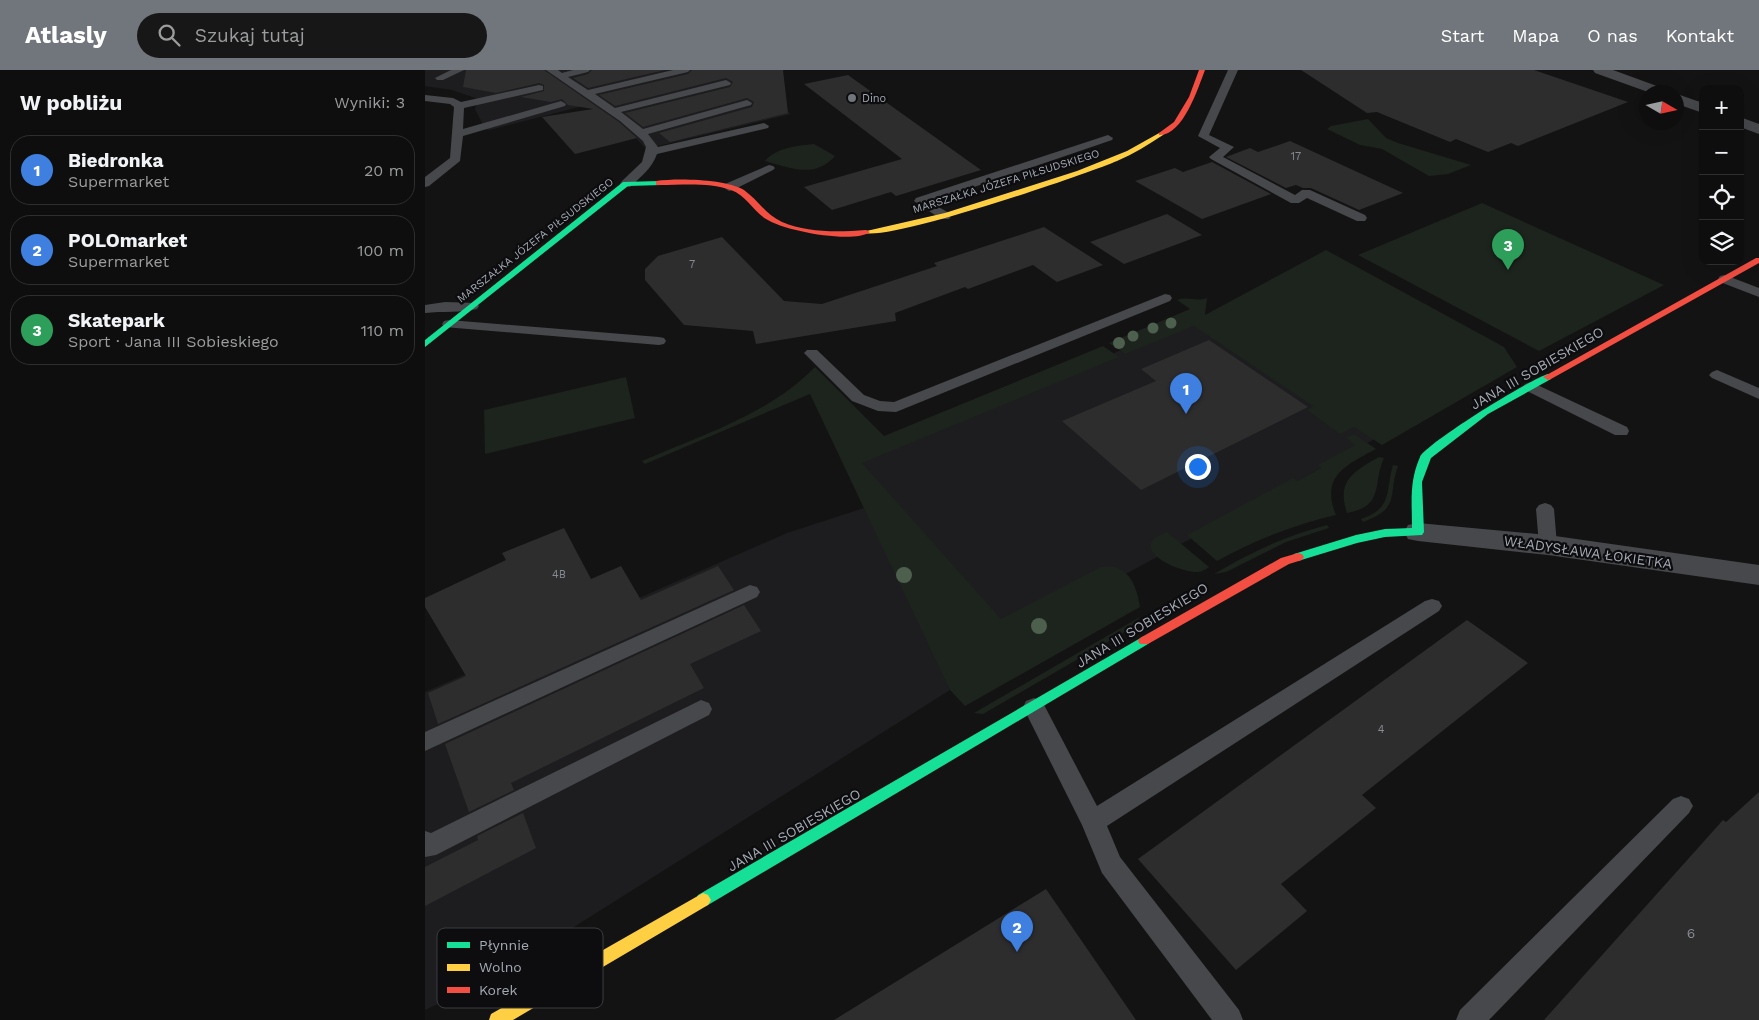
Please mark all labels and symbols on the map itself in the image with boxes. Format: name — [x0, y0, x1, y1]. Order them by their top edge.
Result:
north arrow — [1639, 85, 1684, 130]
marker: Dino — [846, 92, 858, 104]
place label: Dino — [862, 92, 886, 105]
street label: MARSZAŁKA JÓZEFA PIŁSUDSKIEGO — [911, 146, 1101, 216]
house number: 17 — [1291, 150, 1301, 163]
street label: MARSZAŁKA JÓZEFA PIŁSUDSKIEGO — [454, 175, 616, 305]
pin: 3 — [1492, 229, 1524, 270]
house number: 7 — [689, 258, 695, 271]
street label: JANA III SOBIESKIEGO — [1468, 323, 1606, 413]
pin: 1 — [1170, 373, 1202, 414]
your location — [1185, 454, 1211, 480]
street label: WŁADYSŁAWA ŁOKIETKA — [1503, 532, 1673, 572]
house number: 4B — [552, 568, 566, 581]
street label: JANA III SOBIESKIEGO — [1073, 579, 1211, 671]
house number: 4 — [1378, 723, 1385, 736]
street label: JANA III SOBIESKIEGO — [725, 785, 863, 875]
pin: 2 — [1001, 911, 1033, 952]
house number: 6 — [1687, 925, 1695, 941]
legend — [437, 928, 603, 1008]
text: Płynnie — [479, 937, 529, 953]
text: Wolno — [479, 959, 522, 975]
text: Korek — [479, 982, 518, 998]

